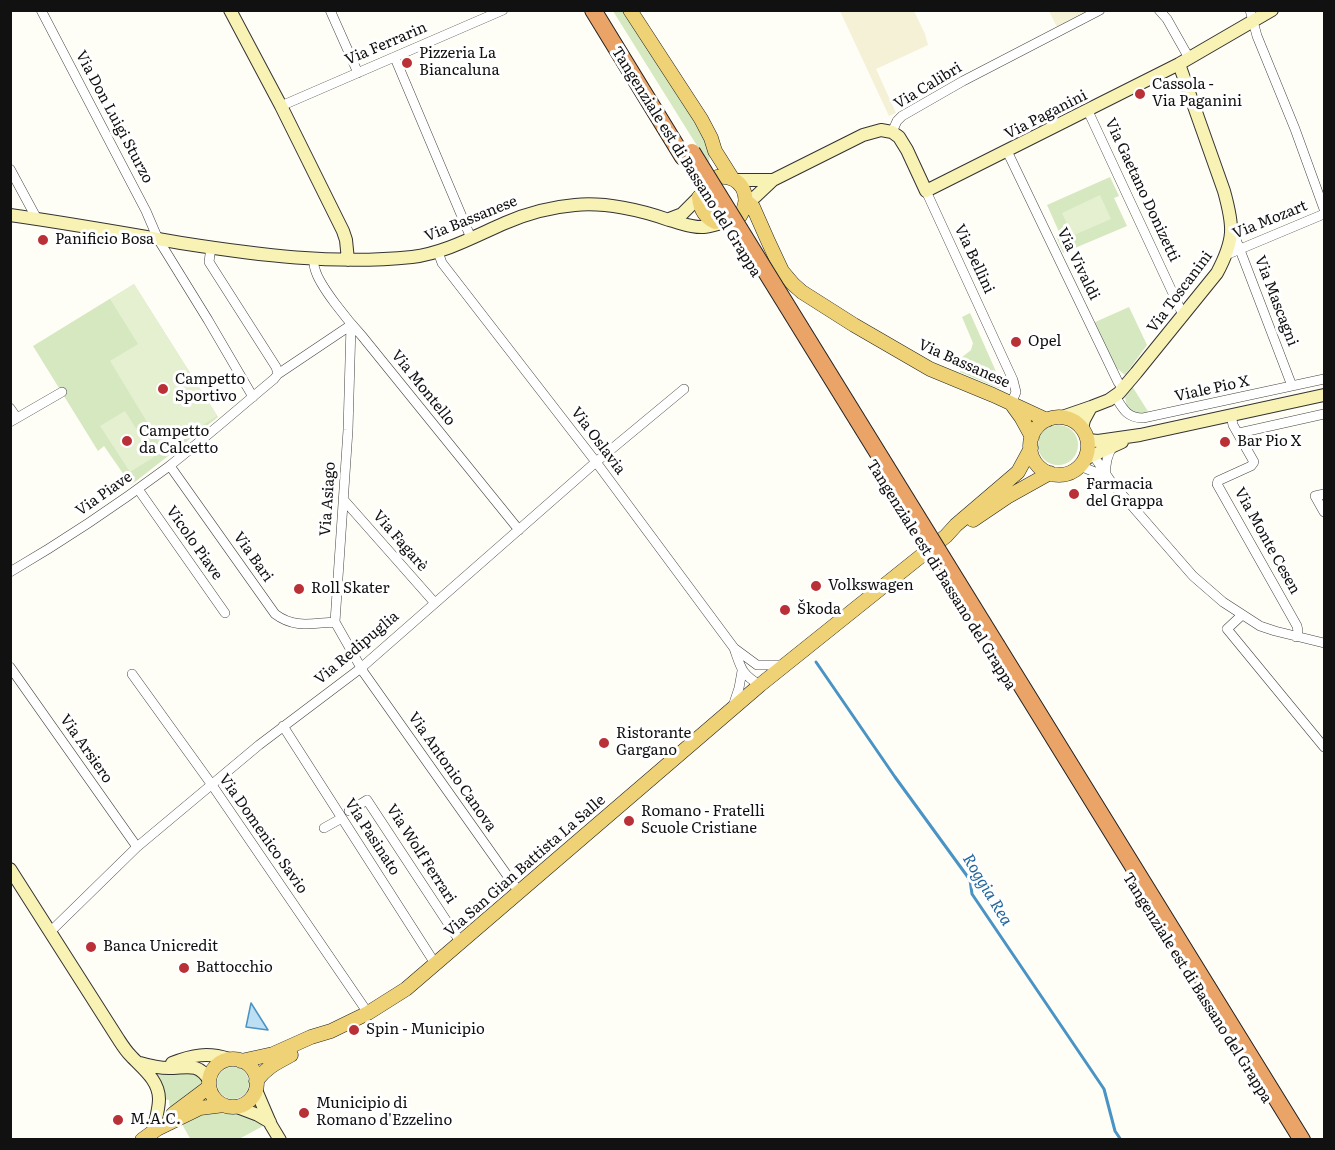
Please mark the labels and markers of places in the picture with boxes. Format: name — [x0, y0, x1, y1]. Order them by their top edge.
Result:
place label: Pizzeria La Biancaluna — [419, 45, 500, 80]
marker: Pizzeria La Biancaluna — [400, 56, 414, 70]
place label: Cassola - Via Paganini — [1152, 76, 1242, 111]
marker: Cassola - Via Paganini — [1133, 87, 1147, 101]
place label: Panificio Bosa — [55, 231, 154, 249]
marker: Panificio Bosa — [36, 233, 50, 247]
place label: Opel — [1028, 333, 1061, 351]
marker: Opel — [1009, 335, 1023, 349]
place label: Campetto Sportivo — [175, 371, 245, 406]
marker: Campetto Sportivo — [156, 382, 170, 396]
place label: Campetto da Calcetto — [139, 423, 218, 458]
place label: Bar Pio X — [1237, 433, 1301, 451]
marker: Campetto da Calcetto — [120, 434, 134, 448]
marker: Bar Pio X — [1218, 435, 1232, 449]
place label: Farmacia del Grappa — [1086, 476, 1163, 511]
marker: Farmacia del Grappa — [1067, 487, 1081, 501]
place label: Volkswagen — [828, 577, 914, 595]
marker: Volkswagen — [809, 579, 823, 593]
place label: Roll Skater — [311, 580, 389, 598]
marker: Roll Skater — [292, 582, 306, 596]
place label: Škoda — [797, 601, 841, 619]
marker: Škoda — [778, 603, 792, 617]
place label: Ristorante Gargano — [616, 725, 691, 760]
marker: Ristorante Gargano — [597, 736, 611, 750]
place label: Romano - Fratelli Scuole Cristiane — [641, 803, 765, 838]
marker: Romano - Fratelli Scuole Cristiane — [622, 814, 636, 828]
place label: Banca Unicredit — [103, 938, 218, 956]
marker: Banca Unicredit — [84, 940, 98, 954]
place label: Battocchio — [196, 959, 273, 977]
marker: Battocchio — [177, 961, 191, 975]
place label: Spin - Municipio — [366, 1021, 485, 1039]
marker: Spin - Municipio — [347, 1023, 361, 1037]
place label: Municipio di Romano d'Ezzelino — [316, 1095, 452, 1130]
marker: Municipio di Romano d'Ezzelino — [297, 1106, 311, 1120]
place label: M.A.C. — [130, 1111, 181, 1129]
marker: M.A.C. — [111, 1113, 125, 1127]

